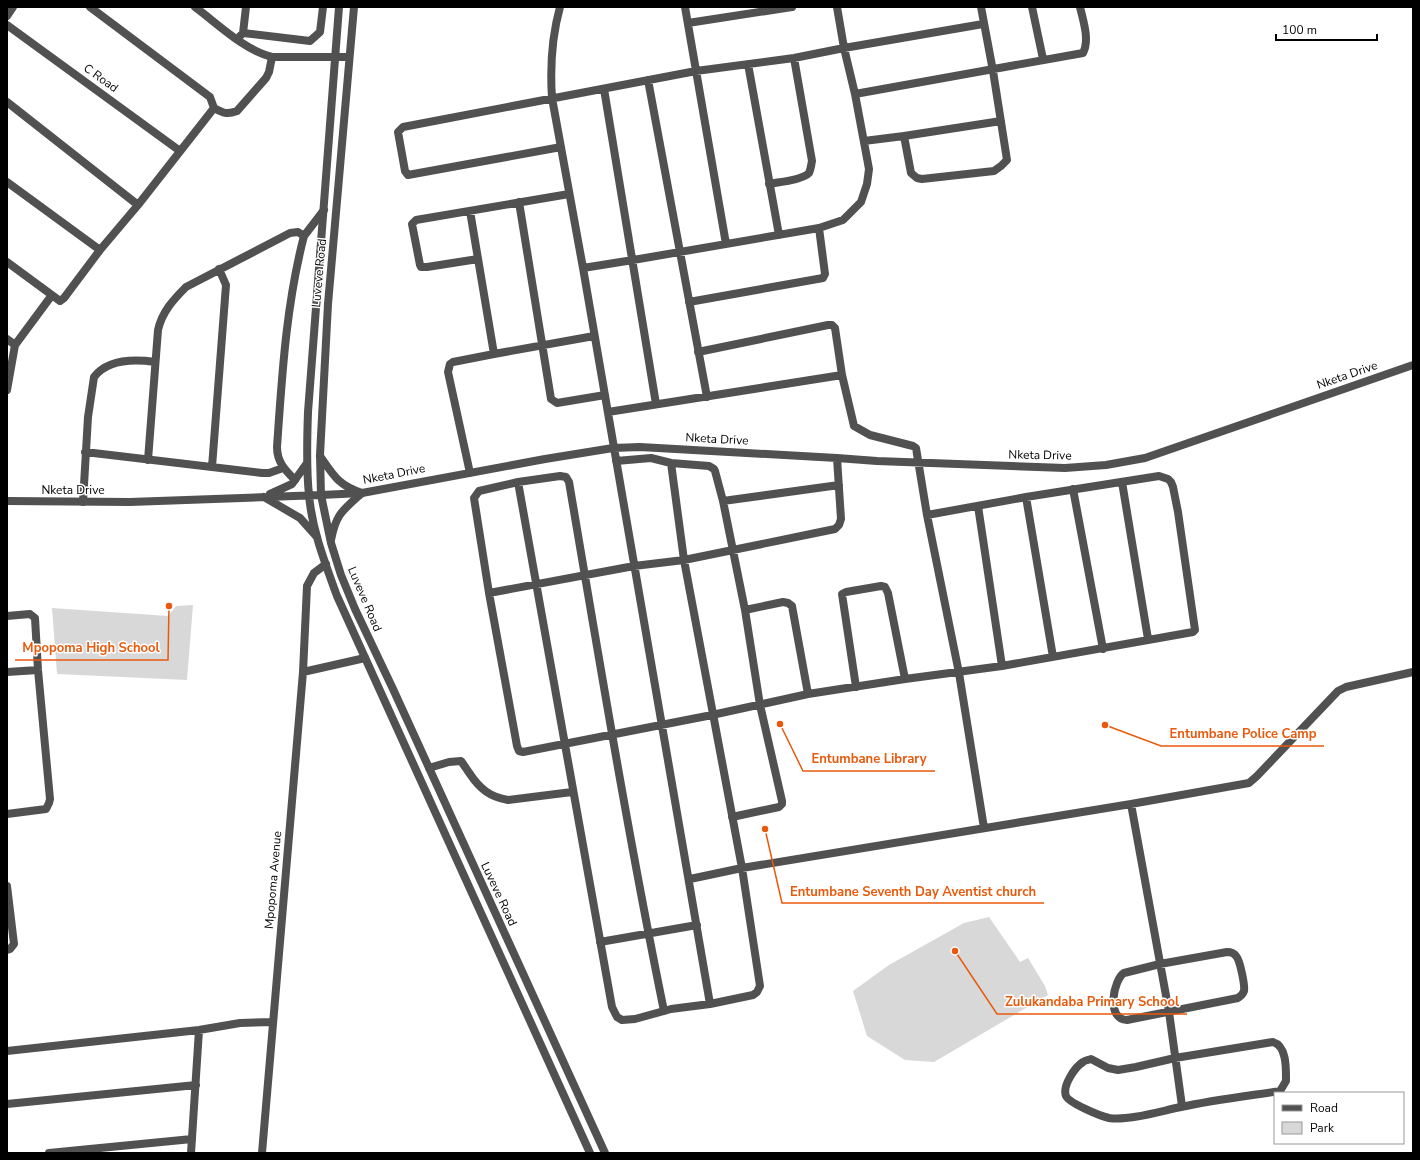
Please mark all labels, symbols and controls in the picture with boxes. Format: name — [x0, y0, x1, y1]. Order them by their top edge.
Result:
scale bar — [1276, 16, 1377, 42]
text: 100 m — [1282, 22, 1317, 38]
street label: C Road — [80, 60, 122, 96]
street label: Luveve Road — [308, 238, 330, 308]
street label: Nketa Drive — [1315, 357, 1379, 393]
street label: Nketa Drive — [685, 429, 749, 449]
street label: Nketa Drive — [1008, 446, 1072, 464]
street label: Nketa Drive — [361, 460, 427, 488]
street label: Nketa Drive — [41, 482, 105, 498]
street label: Luveve Road — [344, 564, 386, 634]
callout: Mpopoma High School — [15, 635, 168, 660]
text: Mpopoma High School — [22, 639, 160, 657]
callout: Entumbane Police Camp — [1161, 721, 1324, 746]
text: Entumbane Police Camp — [1170, 725, 1317, 743]
callout: Entumbane Library — [803, 746, 935, 771]
text: Entumbane Library — [811, 750, 927, 768]
street label: Mpopoma Avenue — [261, 830, 285, 930]
street label: Luveve Road — [477, 859, 521, 929]
callout: Entumbane Seventh Day Aventist church — [782, 878, 1044, 903]
text: Entumbane Seventh Day Aventist church — [790, 883, 1036, 901]
callout: Zulukandaba Primary School — [997, 989, 1187, 1014]
text: Zulukandaba Primary School — [1005, 993, 1180, 1011]
legend — [1274, 1092, 1404, 1144]
text: Road — [1310, 1100, 1338, 1116]
text: Park — [1310, 1120, 1335, 1136]

